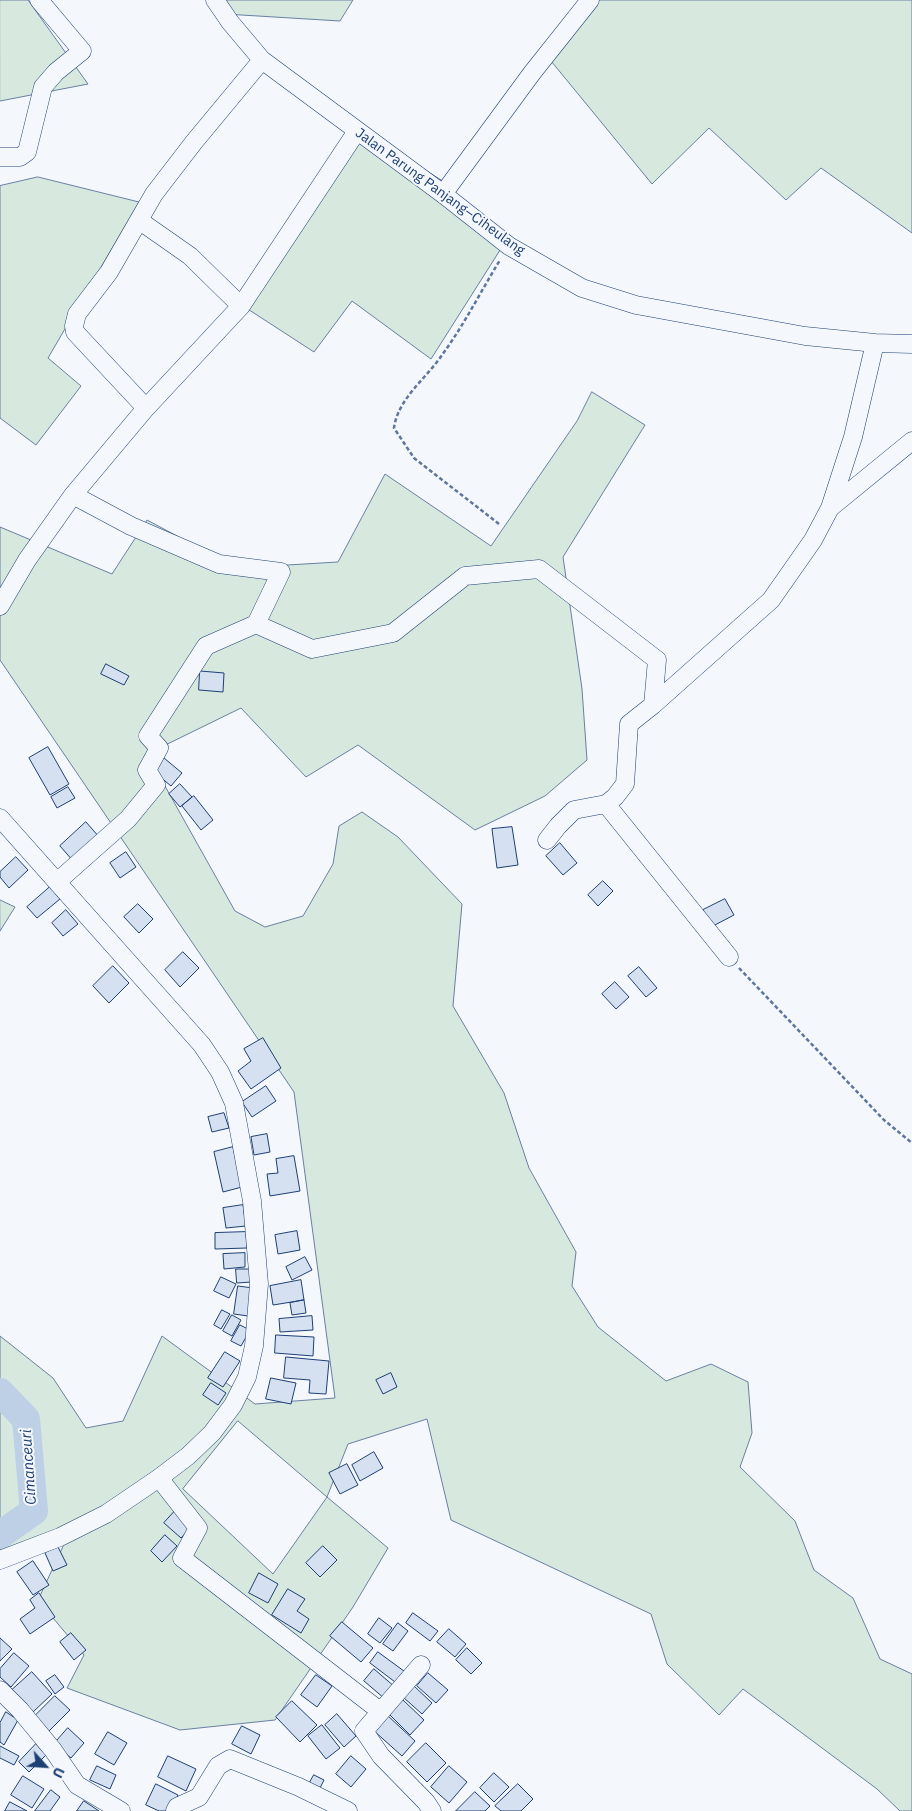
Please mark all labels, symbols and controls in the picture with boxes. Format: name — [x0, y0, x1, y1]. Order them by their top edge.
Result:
street label: Jalan Parung Panjang–Ciheulang — [352, 125, 528, 259]
water label: Cimanceuri — [17, 1429, 41, 1505]
north arrow — [20, 1741, 70, 1791]
text: U — [48, 1764, 69, 1781]

